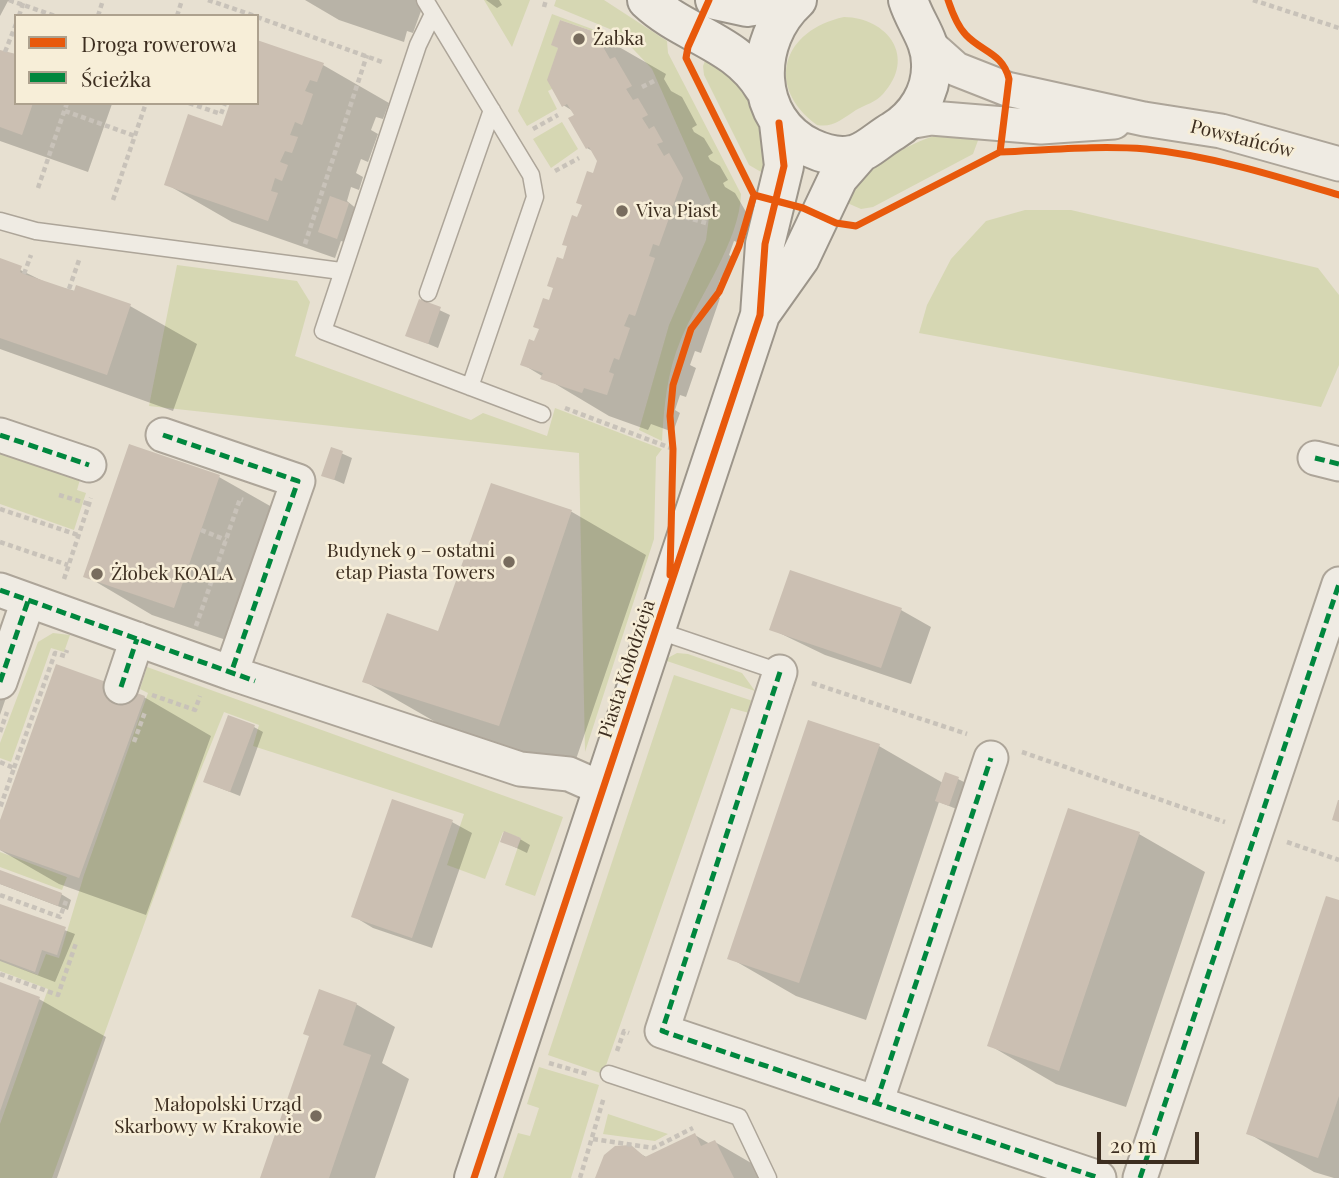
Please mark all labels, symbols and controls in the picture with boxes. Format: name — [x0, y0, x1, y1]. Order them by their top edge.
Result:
legend — [14, 14, 259, 105]
place label: Żabka — [593, 28, 644, 50]
text: Droga rowerowa — [81, 29, 237, 57]
marker: Żabka — [571, 31, 587, 47]
text: Ścieżka — [81, 64, 151, 92]
street label: Powstańców — [1188, 115, 1296, 163]
place label: Viva Piast — [636, 200, 718, 222]
marker: Viva Piast — [614, 203, 630, 219]
place label: Budynek 9 – ostatni etap Piasta Towers — [327, 540, 495, 584]
marker: Budynek 9 – ostatni etap Piasta Towers — [501, 554, 517, 570]
place label: Żłobek KOALA — [111, 563, 233, 585]
marker: Żłobek KOALA — [89, 566, 105, 582]
street label: Piasta Kołodzieja — [594, 597, 660, 741]
place label: Małopolski Urząd Skarbowy w Krakowie — [114, 1094, 302, 1138]
marker: Małopolski Urząd Skarbowy w Krakowie — [308, 1108, 324, 1124]
scale bar — [1101, 1118, 1202, 1162]
text: 20 m — [1110, 1130, 1157, 1158]

